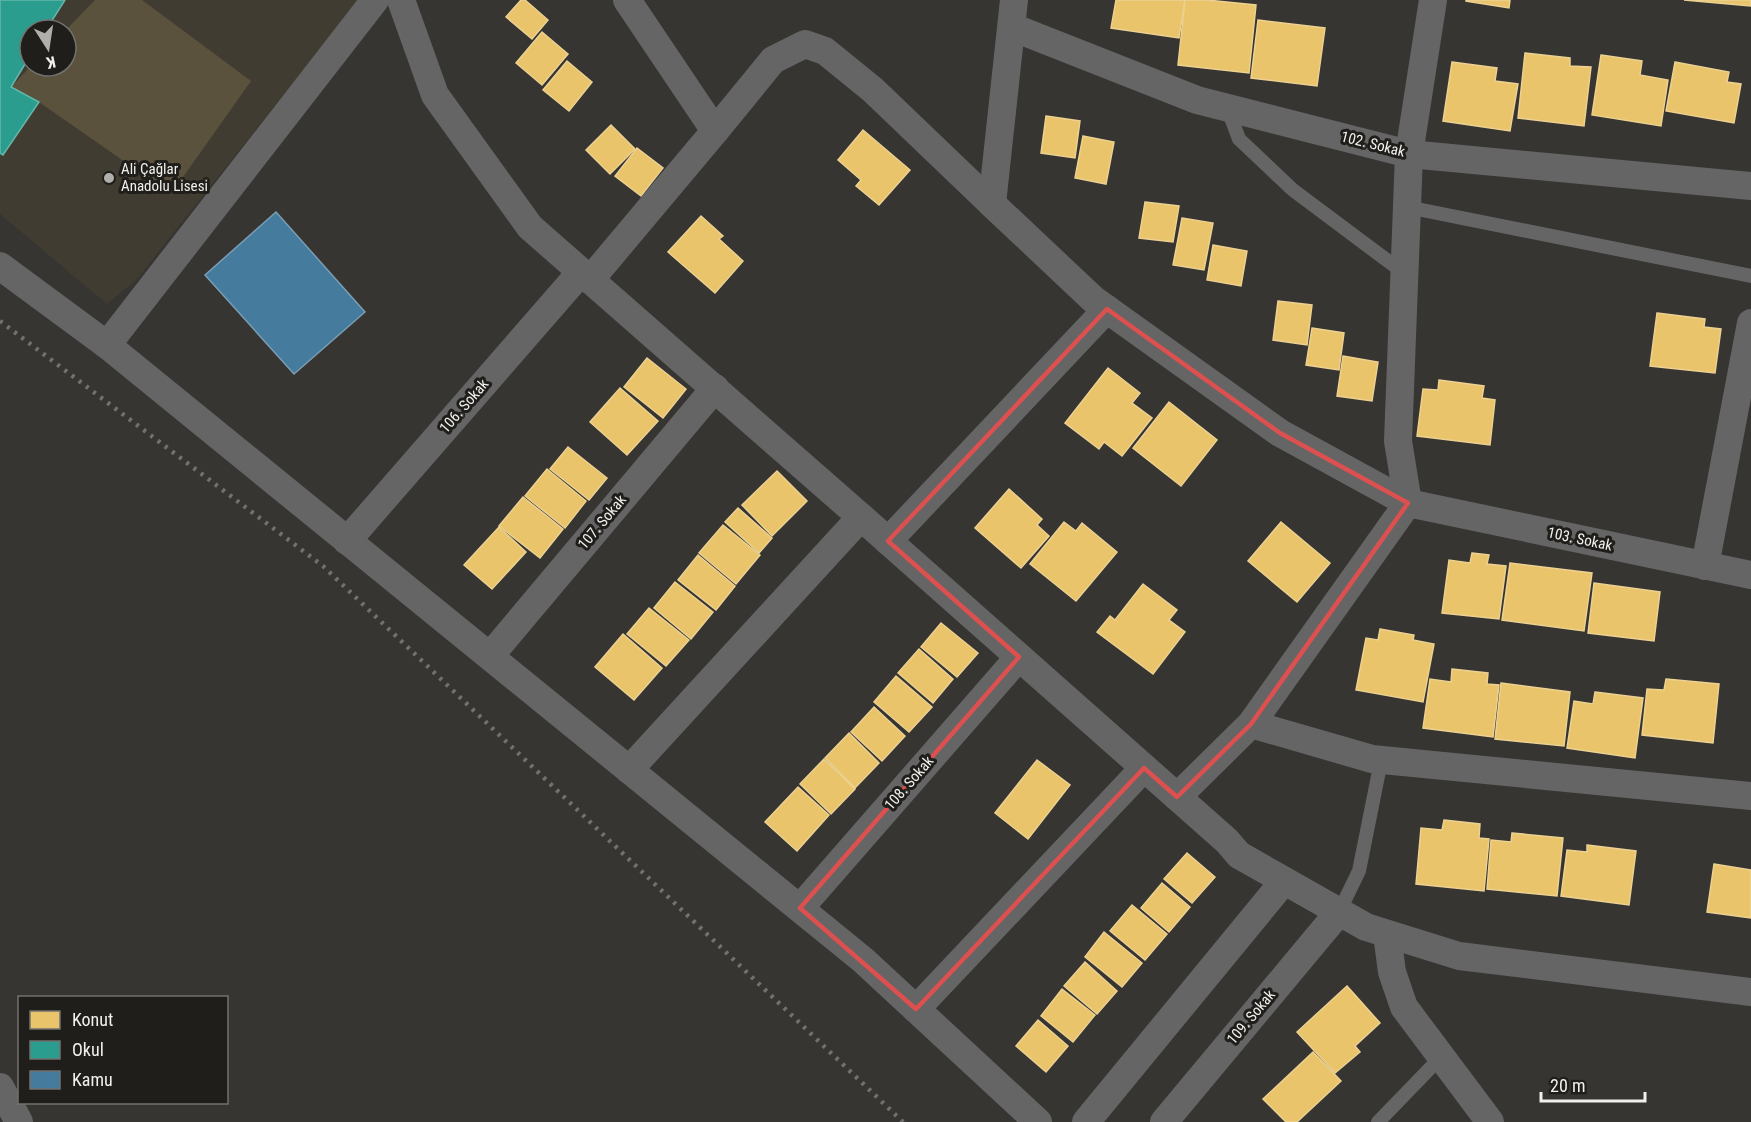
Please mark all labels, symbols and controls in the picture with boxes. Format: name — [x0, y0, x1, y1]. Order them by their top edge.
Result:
north arrow — [18, 18, 78, 78]
text: K — [45, 52, 57, 72]
street label: 102. Sokak — [1339, 127, 1407, 161]
place label: Ali Çağlar Anadolu Lisesi — [121, 160, 208, 195]
marker: Ali Çağlar Anadolu Lisesi — [102, 171, 116, 185]
street label: 106. Sokak — [436, 375, 492, 437]
street label: 107. Sokak — [574, 491, 630, 553]
street label: 103. Sokak — [1546, 523, 1614, 555]
street label: 108. Sokak — [881, 752, 937, 814]
street label: 109. Sokak — [1223, 986, 1279, 1048]
legend — [18, 996, 228, 1104]
text: Konut — [72, 1009, 113, 1030]
text: Okul — [72, 1039, 104, 1060]
scale bar — [1541, 1065, 1644, 1103]
text: Kamu — [72, 1069, 113, 1090]
text: 20 m — [1550, 1075, 1585, 1096]

